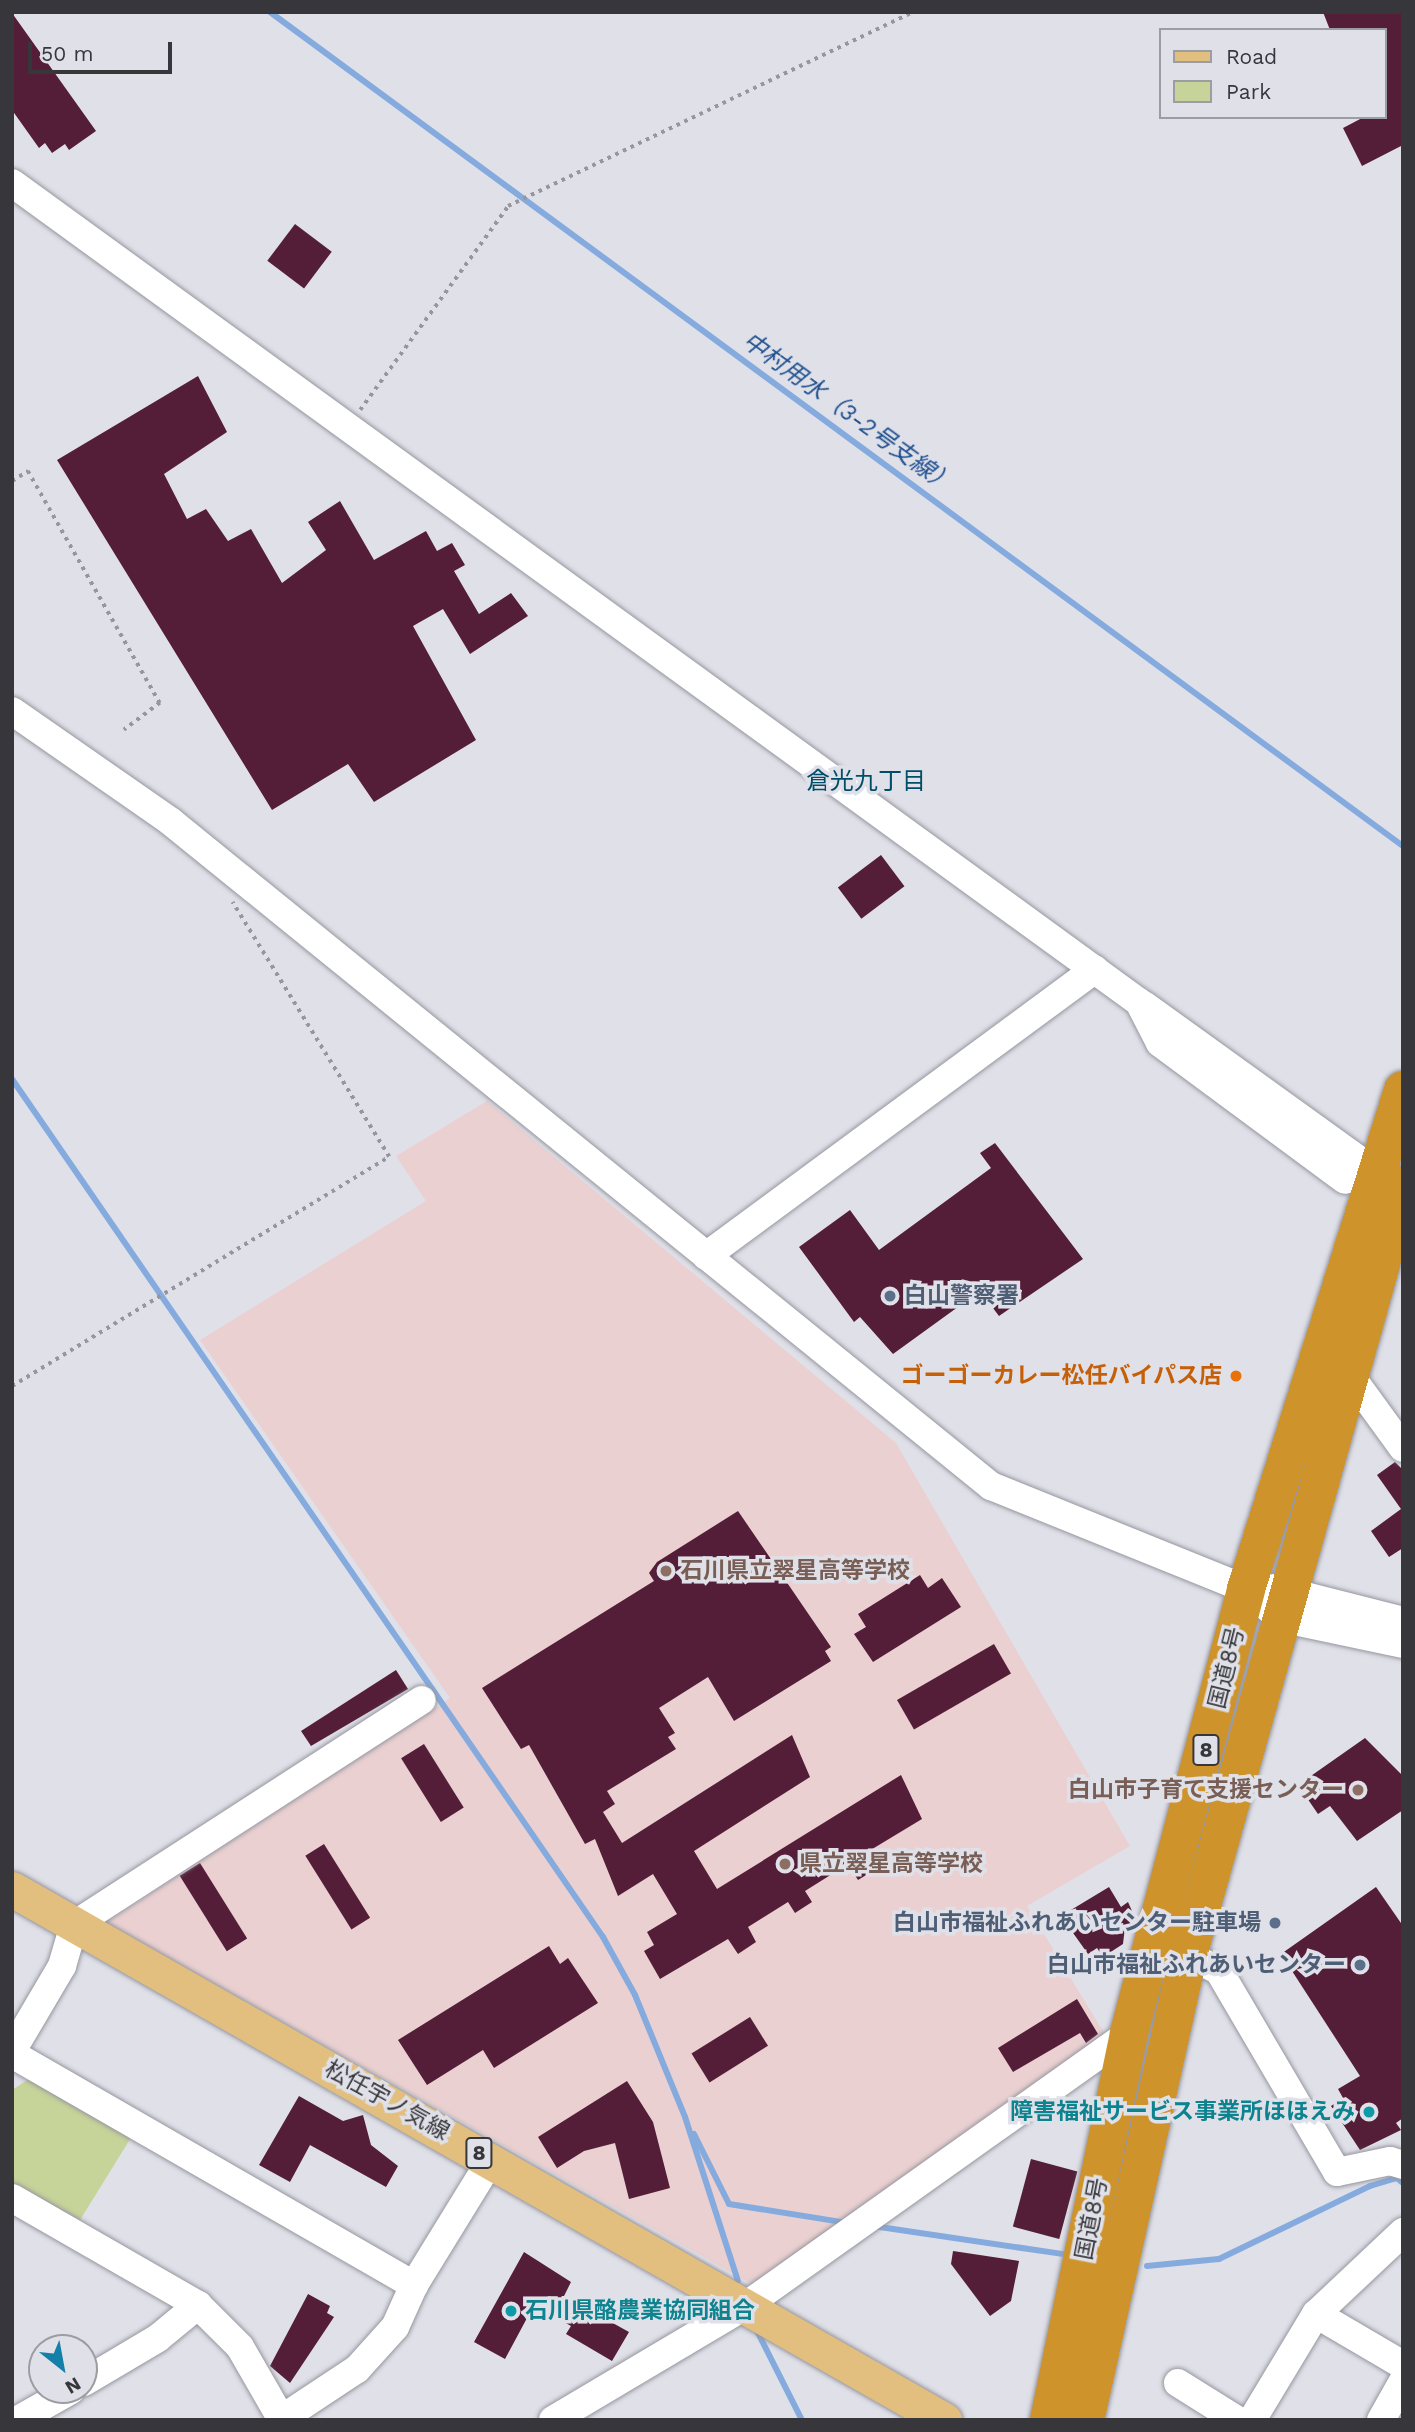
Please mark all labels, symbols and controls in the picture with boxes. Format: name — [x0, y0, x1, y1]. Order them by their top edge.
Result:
scale bar — [32, 28, 175, 72]
legend — [1160, 28, 1387, 119]
text: 50 m — [41, 41, 93, 66]
text: Road — [1226, 44, 1277, 69]
text: Park — [1226, 79, 1271, 104]
water label: 中村用水（3-2号支線） — [737, 327, 959, 499]
district label: 倉光九丁目 — [806, 768, 926, 796]
place label: 白山警察署 — [904, 1282, 1019, 1310]
marker: 白山警察署 — [882, 1288, 898, 1304]
place label: ゴーゴーカレー松任バイパス店 — [900, 1362, 1222, 1390]
marker: ゴーゴーカレー松任バイパス店 — [1228, 1368, 1244, 1384]
place label: 石川県立翠星高等学校 — [680, 1557, 910, 1585]
marker: 石川県立翠星高等学校 — [658, 1563, 674, 1579]
street label: 国道8号 — [1204, 1624, 1250, 1712]
road number: 8 — [1192, 1732, 1220, 1768]
place label: 白山市子育て支援センター — [1068, 1776, 1344, 1804]
marker: 白山市子育て支援センター — [1350, 1782, 1366, 1798]
place label: 県立翠星高等学校 — [799, 1850, 983, 1878]
marker: 県立翠星高等学校 — [777, 1856, 793, 1872]
place label: 白山市福祉ふれあいセンター駐車場 — [893, 1909, 1261, 1937]
marker: 白山市福祉ふれあいセンター駐車場 — [1267, 1915, 1283, 1931]
place label: 白山市福祉ふれあいセンター — [1047, 1951, 1346, 1979]
marker: 白山市福祉ふれあいセンター — [1352, 1957, 1368, 1973]
street label: 松任宇ノ気線 — [320, 2055, 454, 2147]
place label: 障害福祉サービス事業所ほほえみ — [1010, 2098, 1355, 2126]
marker: 障害福祉サービス事業所ほほえみ — [1361, 2104, 1377, 2120]
road number: 8 — [465, 2136, 493, 2170]
street label: 国道8号 — [1071, 2176, 1113, 2262]
place label: 石川県酪農業協同組合 — [525, 2297, 755, 2325]
marker: 石川県酪農業協同組合 — [503, 2303, 519, 2319]
north arrow — [28, 2334, 98, 2404]
text: N — [61, 2372, 85, 2399]

